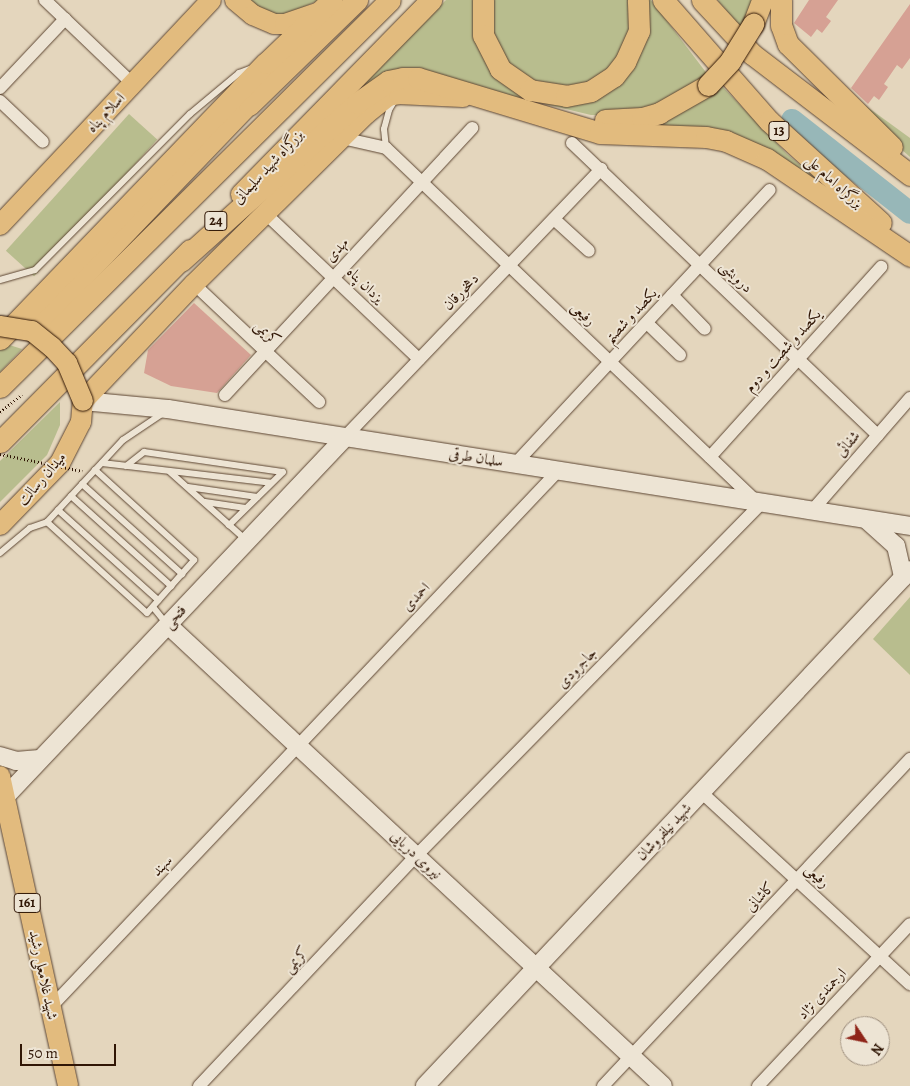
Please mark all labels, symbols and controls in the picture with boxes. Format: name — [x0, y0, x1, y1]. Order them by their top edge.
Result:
street label: اسلام پناه — [83, 89, 129, 137]
road number: 13 — [768, 120, 790, 142]
street label: بزرگراه شهید سلیمانی — [229, 126, 307, 208]
street label: بزرگراه امام علی — [802, 151, 866, 213]
road number: 24 — [204, 210, 228, 232]
street label: مهدی — [321, 234, 353, 266]
street label: درویشی — [716, 257, 756, 297]
street label: یزدان پناه — [343, 263, 387, 307]
street label: دهخورقان — [439, 270, 483, 314]
street label: یکصد و شصتم — [601, 285, 661, 347]
street label: رفیعی — [567, 298, 599, 330]
street label: یکصد و شصت و دوم — [741, 306, 825, 396]
street label: کریمی — [250, 316, 284, 350]
street label: شفائی — [832, 427, 864, 461]
street label: سلمان طرقی — [447, 445, 505, 471]
street label: میدان رسالت — [14, 449, 70, 509]
street label: احمدی — [398, 579, 434, 615]
street label: فتحی — [160, 601, 190, 633]
street label: جاجرودی — [553, 644, 601, 692]
street label: شهید نیلفروشان — [633, 799, 695, 865]
street label: نیروی دریایی — [387, 827, 445, 883]
street label: سهند — [148, 852, 176, 880]
street label: رفیعی — [801, 860, 833, 892]
street label: کاشانی — [742, 878, 778, 916]
road number: 161 — [13, 891, 41, 914]
street label: شهید غلامعلی رشید — [25, 928, 61, 1022]
street label: کریمی — [279, 943, 313, 977]
street label: ارجمندی نژاد — [794, 965, 850, 1023]
north arrow — [840, 1016, 890, 1066]
scale bar — [22, 1034, 119, 1066]
text: N — [866, 1040, 888, 1059]
text: 50 m — [28, 1043, 58, 1063]

